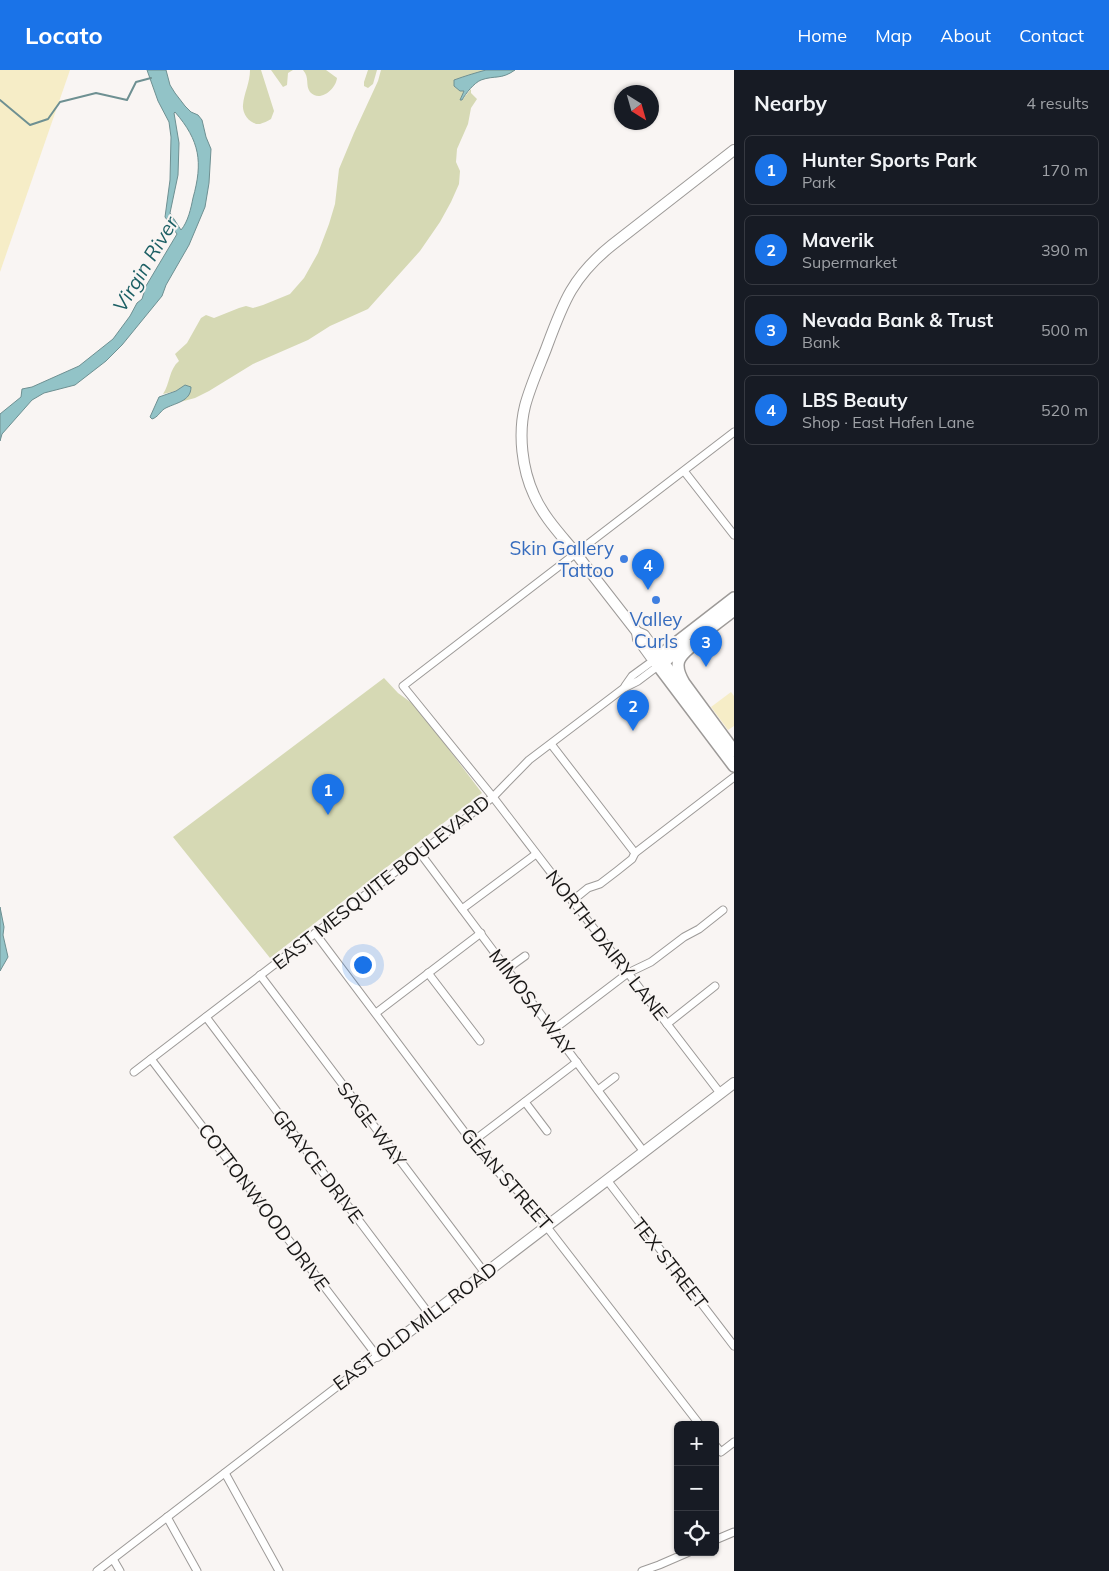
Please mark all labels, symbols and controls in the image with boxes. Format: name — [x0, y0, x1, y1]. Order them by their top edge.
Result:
text: Locato — [25, 20, 103, 50]
text: Home — [797, 24, 847, 47]
text: Map — [875, 24, 912, 47]
text: About — [940, 24, 991, 47]
text: Contact — [1019, 24, 1084, 47]
north arrow — [614, 85, 659, 130]
text: Nearby — [754, 90, 827, 116]
text: 4 results — [1026, 93, 1089, 113]
text: Hunter Sports Park — [802, 148, 977, 172]
text: 1 — [766, 160, 776, 180]
text: 170 m — [1041, 160, 1088, 180]
text: Park — [802, 172, 836, 192]
water label: Virgin River — [107, 211, 184, 316]
text: Maverik — [802, 228, 874, 252]
text: 2 — [766, 240, 776, 260]
text: 390 m — [1041, 240, 1088, 260]
text: Supermarket — [802, 252, 897, 272]
text: Nevada Bank & Trust — [802, 308, 993, 332]
text: 3 — [766, 320, 776, 340]
text: 500 m — [1041, 320, 1088, 340]
text: Bank — [802, 332, 840, 352]
text: LBS Beauty — [802, 388, 908, 412]
text: 4 — [766, 400, 776, 420]
text: 520 m — [1041, 400, 1088, 420]
text: Shop · East Hafen Lane — [802, 412, 974, 432]
place label: Skin Gallery Tattoo — [510, 536, 614, 582]
pin: 4 — [632, 549, 664, 590]
marker: Skin Gallery Tattoo — [618, 553, 630, 565]
marker: Valley Curls — [650, 594, 662, 606]
place label: Valley Curls — [630, 607, 682, 653]
pin: 3 — [690, 626, 722, 667]
pin: 2 — [617, 690, 649, 731]
pin: 1 — [312, 774, 344, 815]
street label: EAST MESQUITE BOULEVARD — [268, 790, 494, 974]
street label: NORTH DAIRY LANE — [541, 865, 673, 1025]
street label: MIMOSA WAY — [484, 944, 580, 1060]
your location — [350, 952, 376, 978]
street label: SAGE WAY — [332, 1077, 412, 1171]
street label: GRAYCE DRIVE — [267, 1104, 369, 1228]
street label: COTTONWOOD DRIVE — [193, 1118, 335, 1296]
street label: GEAN STREET — [456, 1123, 558, 1235]
street label: TEX STREET — [627, 1212, 714, 1314]
street label: EAST OLD MILL ROAD — [328, 1256, 502, 1396]
map controls — [674, 1421, 719, 1556]
button: + — [674, 1421, 719, 1466]
button: − — [674, 1466, 719, 1511]
button: locate — [674, 1511, 719, 1556]

